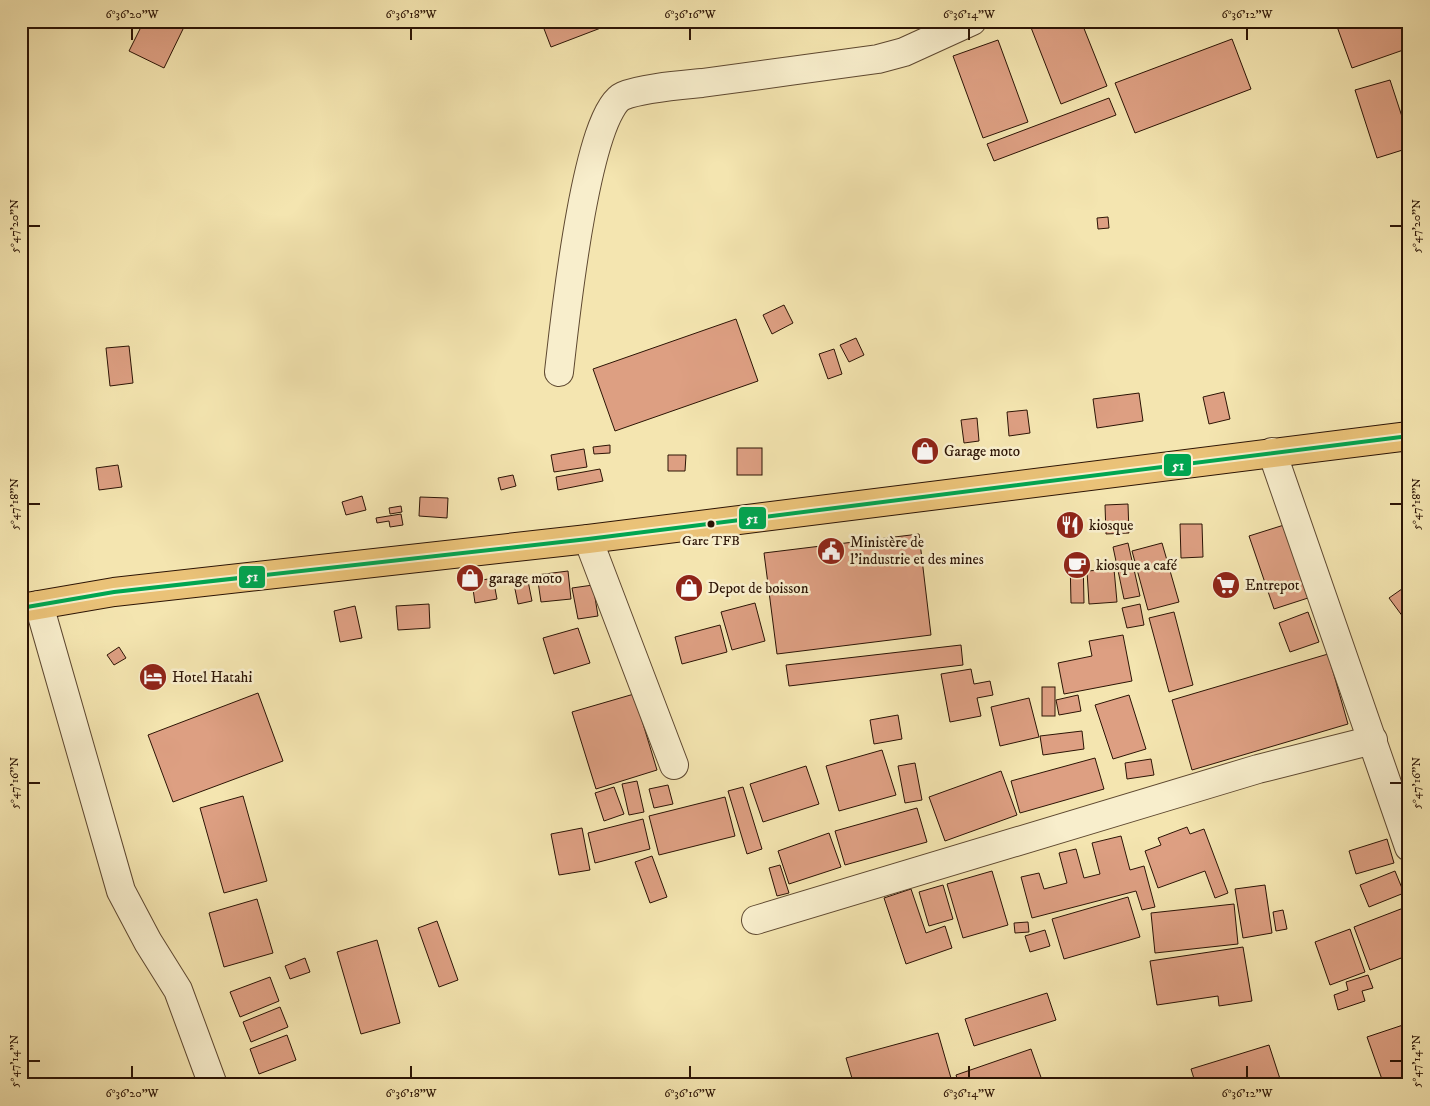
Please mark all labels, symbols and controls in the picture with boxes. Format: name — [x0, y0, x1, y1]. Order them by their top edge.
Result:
text: 6°36'20"W — [105, 7, 160, 22]
text: 6°36'18"W — [385, 7, 438, 22]
text: 6°36'16"W — [664, 7, 717, 22]
text: 6°36'14"W — [943, 7, 996, 22]
text: 6°36'12"W — [1221, 7, 1274, 22]
text: 5°47'20"N — [7, 199, 22, 253]
text: 5°47'20"N — [1409, 199, 1424, 253]
shop icon: Garage moto — [910, 436, 940, 466]
place label: Garage moto — [944, 442, 1020, 461]
line badge: 51 — [1163, 453, 1192, 477]
text: 51 — [1171, 457, 1184, 475]
text: 5°47'18"N — [7, 478, 22, 530]
text: 5°47'18"N — [1409, 478, 1424, 530]
line badge: 51 — [738, 506, 767, 530]
text: 51 — [745, 510, 758, 528]
restaurant icon: kiosque — [1055, 510, 1085, 540]
place label: kiosque — [1089, 516, 1133, 535]
marker: Gare TFB — [706, 519, 716, 529]
place label: Gare TFB — [682, 532, 740, 550]
place label: Ministère de l'industrie et des mines — [850, 533, 984, 569]
public building icon: Ministère de l'industrie et des mines — [816, 536, 846, 566]
cafe icon: kiosque a café — [1062, 550, 1092, 580]
place label: kiosque a café — [1096, 556, 1178, 575]
shop icon: garage moto — [455, 563, 485, 593]
line badge: 51 — [238, 565, 266, 589]
text: 51 — [245, 568, 258, 586]
place label: garage moto — [489, 569, 562, 588]
supermarket icon: Entrepot — [1211, 570, 1241, 600]
shop icon: Depot de boisson — [674, 573, 704, 603]
place label: Entrepot — [1245, 576, 1300, 595]
place label: Depot de boisson — [708, 579, 809, 598]
hotel icon: Hotel Hatahi — [138, 662, 168, 692]
place label: Hotel Hatahi — [172, 668, 252, 687]
text: 5°47'16"N — [7, 757, 22, 809]
text: 5°47'16"N — [1409, 757, 1424, 809]
text: 5°47'14"N — [7, 1034, 22, 1087]
text: 5°47'14"N — [1409, 1034, 1424, 1087]
text: 6°36'20"W — [105, 1086, 160, 1101]
text: 6°36'18"W — [385, 1086, 438, 1101]
text: 6°36'16"W — [664, 1086, 717, 1101]
text: 6°36'14"W — [943, 1086, 996, 1101]
text: 6°36'12"W — [1221, 1086, 1274, 1101]

